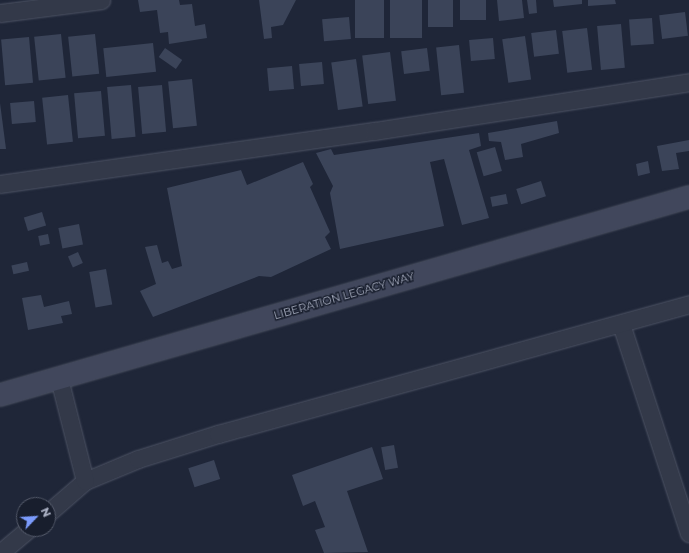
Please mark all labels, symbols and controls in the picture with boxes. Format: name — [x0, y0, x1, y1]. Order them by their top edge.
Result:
street label: LIBERATION LEGACY WAY — [272, 270, 416, 322]
north arrow — [16, 497, 56, 537]
text: N — [38, 505, 54, 519]

